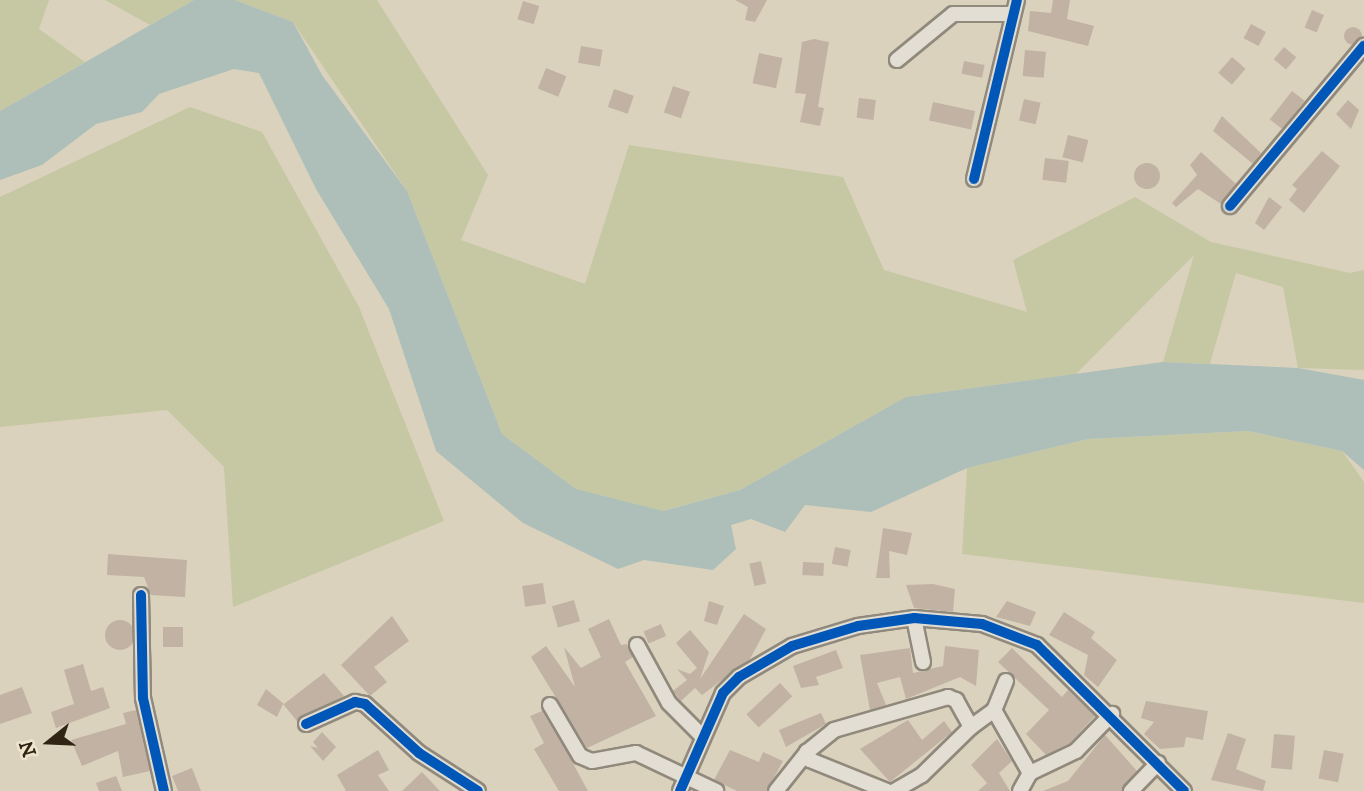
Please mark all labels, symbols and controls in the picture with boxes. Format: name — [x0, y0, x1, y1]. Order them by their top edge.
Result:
north arrow — [14, 707, 84, 777]
text: N — [15, 738, 42, 760]

